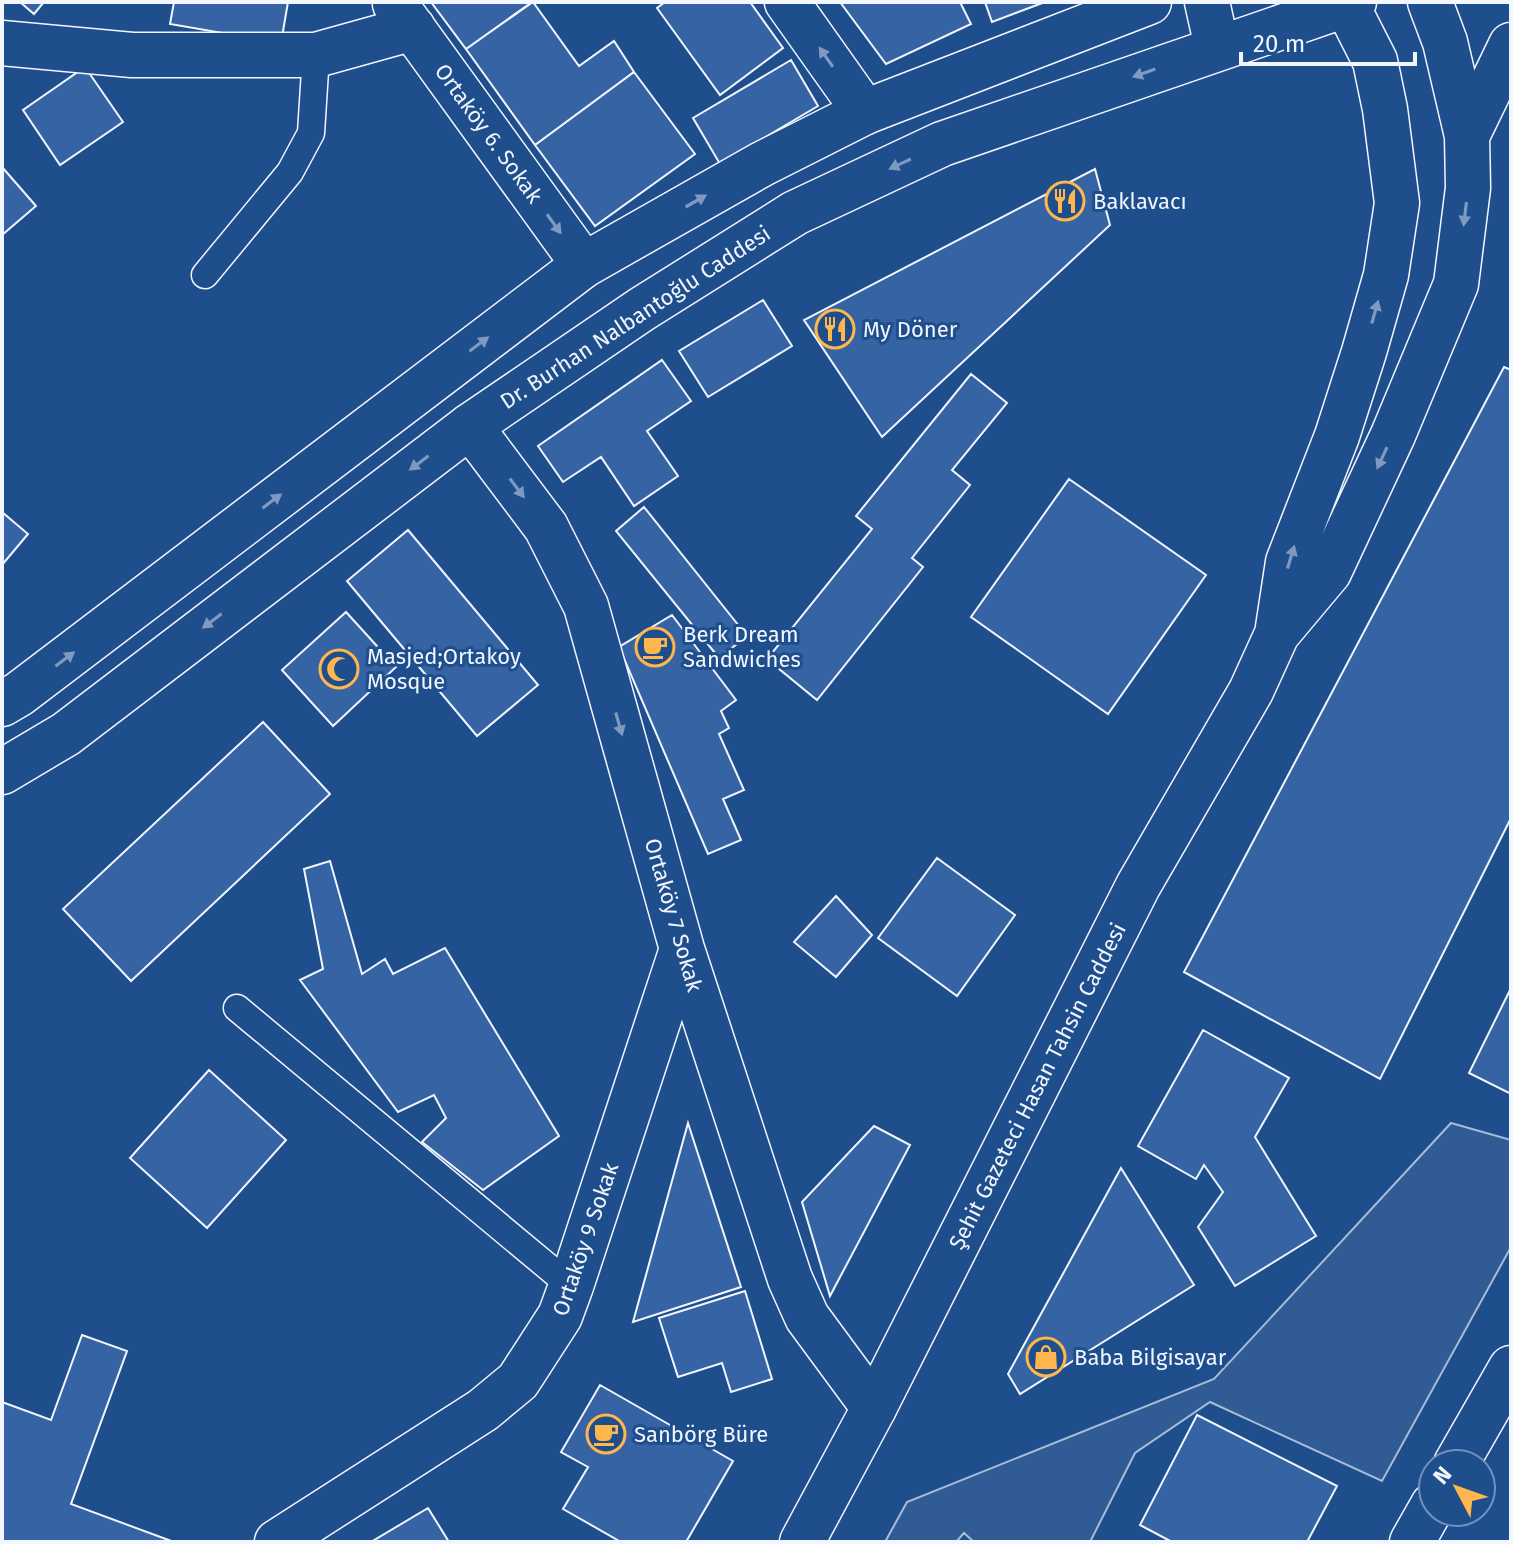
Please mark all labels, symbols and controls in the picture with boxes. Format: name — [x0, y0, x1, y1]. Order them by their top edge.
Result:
scale bar — [1241, 16, 1415, 66]
text: 20 m — [1253, 30, 1305, 58]
one-way arrow — [819, 46, 834, 67]
street label: Ortaköy 6. Sokak — [429, 58, 549, 209]
one-way arrow — [1131, 67, 1155, 80]
one-way arrow — [888, 157, 912, 171]
restaurant icon: Baklavacı — [1044, 180, 1086, 222]
place label: Baklavacı — [1093, 188, 1187, 215]
one-way arrow — [685, 195, 707, 209]
one-way arrow — [1458, 202, 1471, 227]
one-way arrow — [546, 213, 562, 234]
street label: Dr. Burhan Nalbantoğlu Caddesi — [495, 220, 776, 415]
one-way arrow — [1370, 299, 1382, 324]
restaurant icon: My Döner — [814, 308, 856, 350]
place label: My Döner — [863, 316, 958, 343]
one-way arrow — [469, 336, 489, 352]
one-way arrow — [1375, 446, 1389, 470]
one-way arrow — [409, 455, 429, 471]
one-way arrow — [509, 478, 524, 499]
one-way arrow — [262, 494, 282, 510]
one-way arrow — [1285, 545, 1298, 569]
one-way arrow — [202, 613, 223, 629]
place label: Berk Dream Sandwiches — [683, 621, 801, 673]
cafe icon: Berk Dream Sandwiches — [634, 626, 676, 668]
place label: Masjed;Ortakoy Mosque — [367, 643, 521, 695]
mosque icon: Masjed;Ortakoy Mosque — [318, 648, 360, 690]
one-way arrow — [55, 651, 76, 667]
one-way arrow — [613, 713, 626, 737]
street label: Ortaköy 7 Sokak — [639, 835, 709, 996]
street label: Şehit Gazeteci Hasan Tahsin Caddesi — [943, 918, 1132, 1254]
street label: Ortaköy 9 Sokak — [547, 1158, 625, 1319]
shop icon: Baba Bilgisayar — [1025, 1336, 1067, 1378]
place label: Baba Bilgisayar — [1074, 1344, 1227, 1371]
cafe icon: Sanbörg Büre — [585, 1413, 627, 1455]
place label: Sanbörg Büre — [634, 1421, 768, 1448]
north arrow — [1417, 1448, 1497, 1528]
text: N — [1427, 1461, 1457, 1490]

